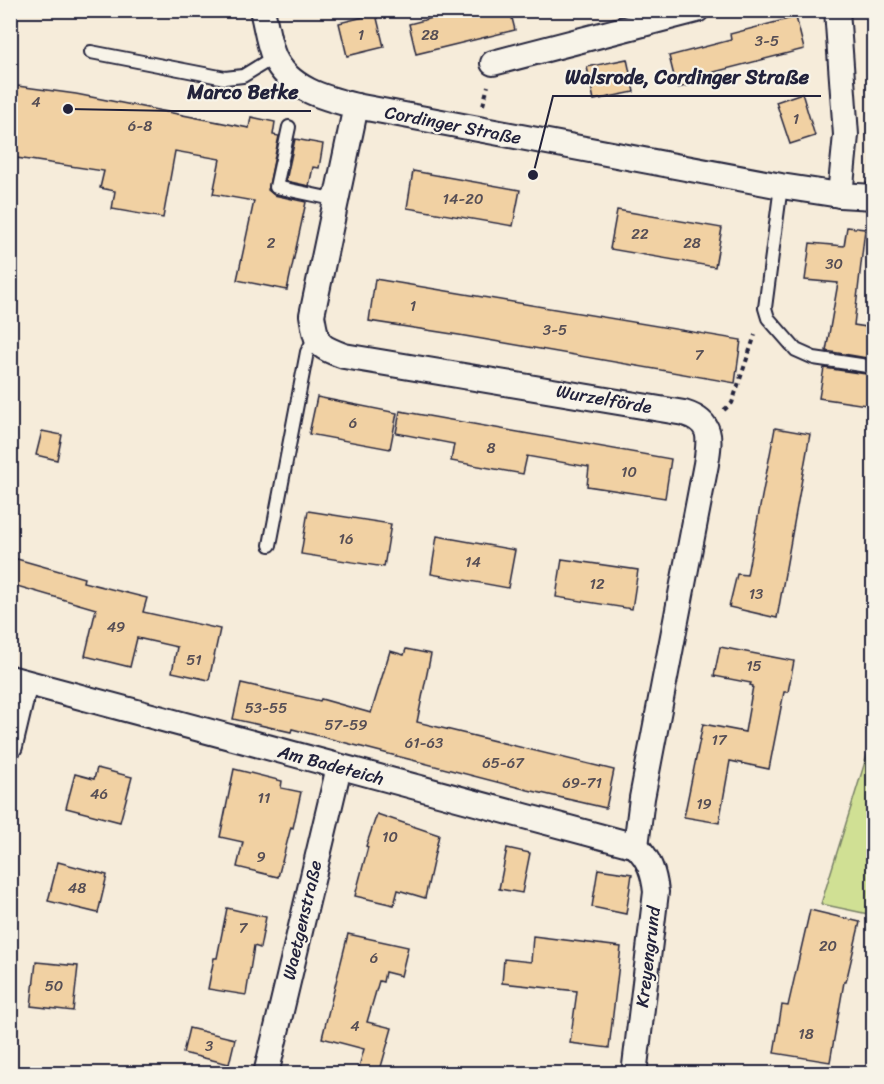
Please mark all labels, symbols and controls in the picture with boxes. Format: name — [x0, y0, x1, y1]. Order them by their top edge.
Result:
house number: 1 — [358, 22, 364, 48]
house number: 28 — [421, 22, 439, 48]
house number: 3-5 — [755, 28, 779, 54]
callout: Walsrode, Cordinger Straße — [553, 58, 821, 96]
text: Walsrode, Cordinger Straße — [565, 60, 810, 95]
callout: Marco Betke — [174, 73, 311, 111]
text: Marco Betke — [186, 75, 299, 110]
house number: 4 — [31, 89, 41, 115]
street label: Cordinger Straße — [382, 96, 524, 154]
house number: 1 — [793, 106, 799, 132]
house number: 6-8 — [128, 113, 152, 139]
house number: 14-20 — [443, 186, 483, 212]
house number: 22 — [631, 221, 649, 247]
house number: 2 — [267, 230, 276, 256]
house number: 28 — [683, 230, 701, 256]
house number: 30 — [825, 251, 843, 277]
house number: 1 — [410, 293, 416, 319]
house number: 3-5 — [543, 317, 567, 343]
house number: 7 — [695, 342, 705, 368]
street label: Wurzelförde — [554, 375, 655, 423]
house number: 6 — [349, 410, 357, 436]
house number: 8 — [486, 435, 496, 461]
house number: 10 — [621, 459, 637, 485]
house number: 16 — [339, 526, 353, 552]
house number: 14 — [465, 549, 481, 575]
house number: 12 — [589, 571, 605, 597]
house number: 13 — [749, 581, 763, 607]
house number: 49 — [107, 614, 125, 640]
house number: 51 — [186, 647, 202, 673]
house number: 15 — [746, 653, 762, 679]
house number: 53-55 — [245, 695, 287, 721]
house number: 57-59 — [324, 712, 368, 738]
house number: 17 — [711, 727, 728, 753]
house number: 61-63 — [405, 730, 443, 756]
street label: Am Badeteich — [273, 735, 388, 795]
house number: 65-67 — [482, 750, 525, 776]
house number: 69-71 — [562, 770, 602, 796]
house number: 46 — [90, 781, 108, 807]
house number: 11 — [258, 785, 270, 811]
house number: 19 — [696, 791, 712, 817]
house number: 10 — [382, 824, 398, 850]
house number: 9 — [256, 844, 266, 870]
street label: Waetgenstraße — [273, 857, 331, 983]
house number: 48 — [68, 875, 86, 901]
street label: Kreyengrund — [626, 903, 670, 1009]
house number: 7 — [239, 915, 249, 941]
house number: 20 — [819, 933, 837, 959]
house number: 6 — [370, 945, 378, 971]
house number: 50 — [45, 973, 63, 999]
house number: 4 — [350, 1013, 360, 1039]
house number: 18 — [798, 1021, 814, 1047]
house number: 3 — [205, 1033, 213, 1059]

